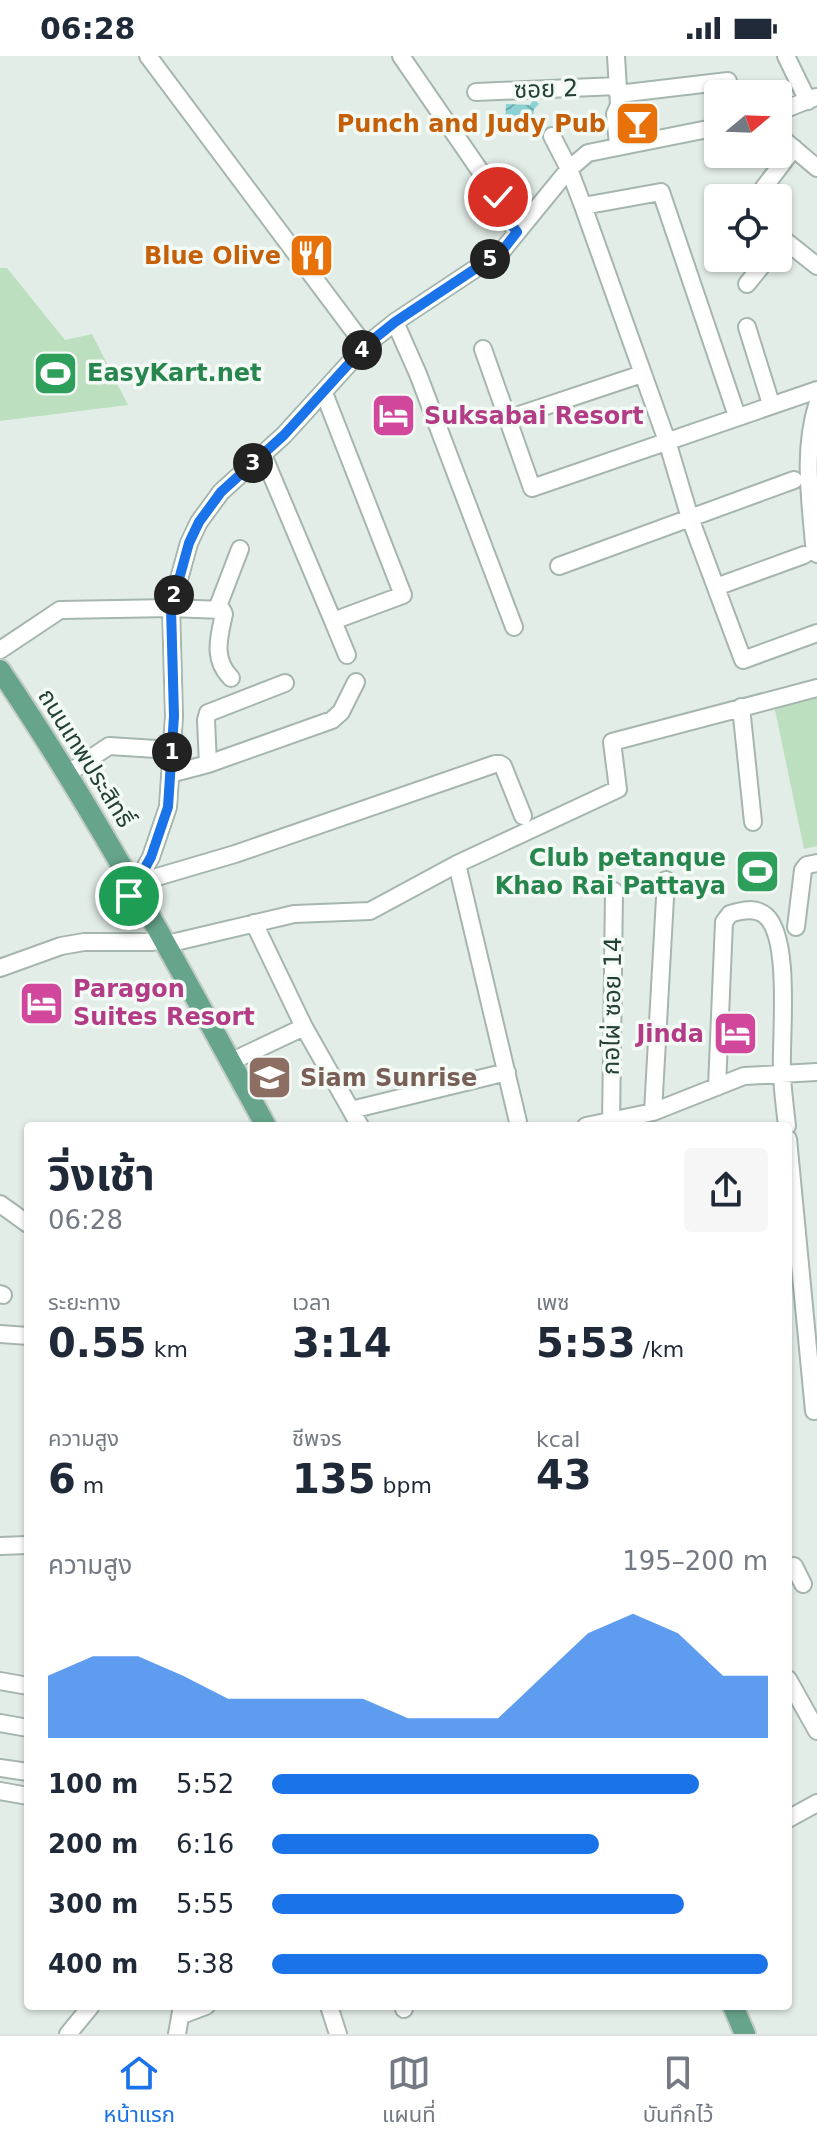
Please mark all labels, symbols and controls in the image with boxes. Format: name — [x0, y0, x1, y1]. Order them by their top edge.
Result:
text: 06:28 — [40, 11, 136, 46]
street label: ซอย 2 — [513, 74, 579, 104]
north arrow — [704, 80, 792, 168]
map controls — [704, 80, 792, 272]
bar icon: Punch and Judy Pub — [613, 100, 661, 148]
place label: Punch and Judy Pub — [337, 110, 606, 138]
pin — [464, 163, 532, 231]
icon: check — [476, 175, 520, 219]
button: locate — [704, 184, 792, 272]
restaurant icon: Blue Olive — [288, 232, 336, 280]
pin: 5 — [470, 239, 510, 279]
place label: Blue Olive — [144, 242, 281, 270]
text: 5 — [482, 246, 498, 271]
pin: 4 — [342, 330, 382, 370]
text: 4 — [354, 337, 370, 362]
sports icon: EasyKart.net — [32, 349, 80, 397]
place label: EasyKart.net — [87, 359, 262, 387]
hotel icon: Suksabai Resort — [369, 392, 417, 440]
place label: Suksabai Resort — [424, 402, 644, 430]
pin: 3 — [233, 443, 273, 483]
text: 3 — [245, 450, 261, 475]
pin: 2 — [154, 575, 194, 615]
text: 2 — [166, 582, 182, 607]
street label: ถนนเทพประสิทธิ์ — [32, 683, 140, 833]
pin: 1 — [152, 732, 192, 772]
text: 1 — [164, 739, 180, 764]
place label: Club petanque Khao Rai Pattaya — [495, 844, 726, 900]
sports icon: Club petanque Khao Rai Pattaya — [733, 848, 781, 896]
pin — [95, 862, 163, 930]
icon: arrive — [107, 874, 151, 918]
street label: กอไผ่ ซอย 14 — [597, 937, 627, 1075]
place label: Paragon Suites Resort — [73, 975, 255, 1031]
hotel icon: Paragon Suites Resort — [18, 979, 66, 1027]
hotel icon: Jinda — [711, 1010, 759, 1058]
place label: Jinda — [634, 1020, 704, 1048]
school or university icon: Siam Sunrise — [245, 1054, 293, 1102]
place label: Siam Sunrise — [300, 1064, 477, 1092]
button: share — [684, 1148, 768, 1232]
text: วิ่งเช้า — [48, 1149, 155, 1200]
text: 06:28 — [48, 1205, 123, 1235]
text: ระยะทาง — [48, 1290, 121, 1315]
text: เวลา — [292, 1290, 331, 1315]
text: เพซ — [536, 1290, 570, 1315]
text: 0.55 — [48, 1320, 147, 1366]
text: 3:14 — [292, 1320, 392, 1366]
text: 5:53 — [536, 1320, 636, 1366]
text: km — [147, 1337, 188, 1362]
text: /km — [636, 1337, 684, 1362]
text: ความสูง — [48, 1426, 119, 1451]
text: ชีพจร — [292, 1426, 342, 1451]
text: kcal — [536, 1427, 580, 1452]
text: 43 — [536, 1452, 592, 1498]
text: 6 — [48, 1456, 76, 1502]
text: 135 — [292, 1456, 376, 1502]
text: m — [76, 1473, 104, 1498]
text: bpm — [376, 1473, 432, 1498]
text: 195–200 m — [622, 1546, 768, 1576]
text: ความสูง — [48, 1550, 132, 1580]
text: 100 m — [48, 1769, 138, 1799]
text: 5:52 — [176, 1769, 234, 1799]
text: 200 m — [48, 1829, 138, 1859]
text: 6:16 — [176, 1829, 234, 1859]
text: 300 m — [48, 1889, 138, 1919]
text: 5:55 — [176, 1889, 234, 1919]
text: 400 m — [48, 1949, 138, 1979]
text: 5:38 — [176, 1949, 234, 1979]
tab: หน้าแรก — [104, 2051, 175, 2132]
tab: แผนที่ — [382, 2051, 436, 2132]
tab: บันทึกไว้ — [643, 2051, 713, 2132]

